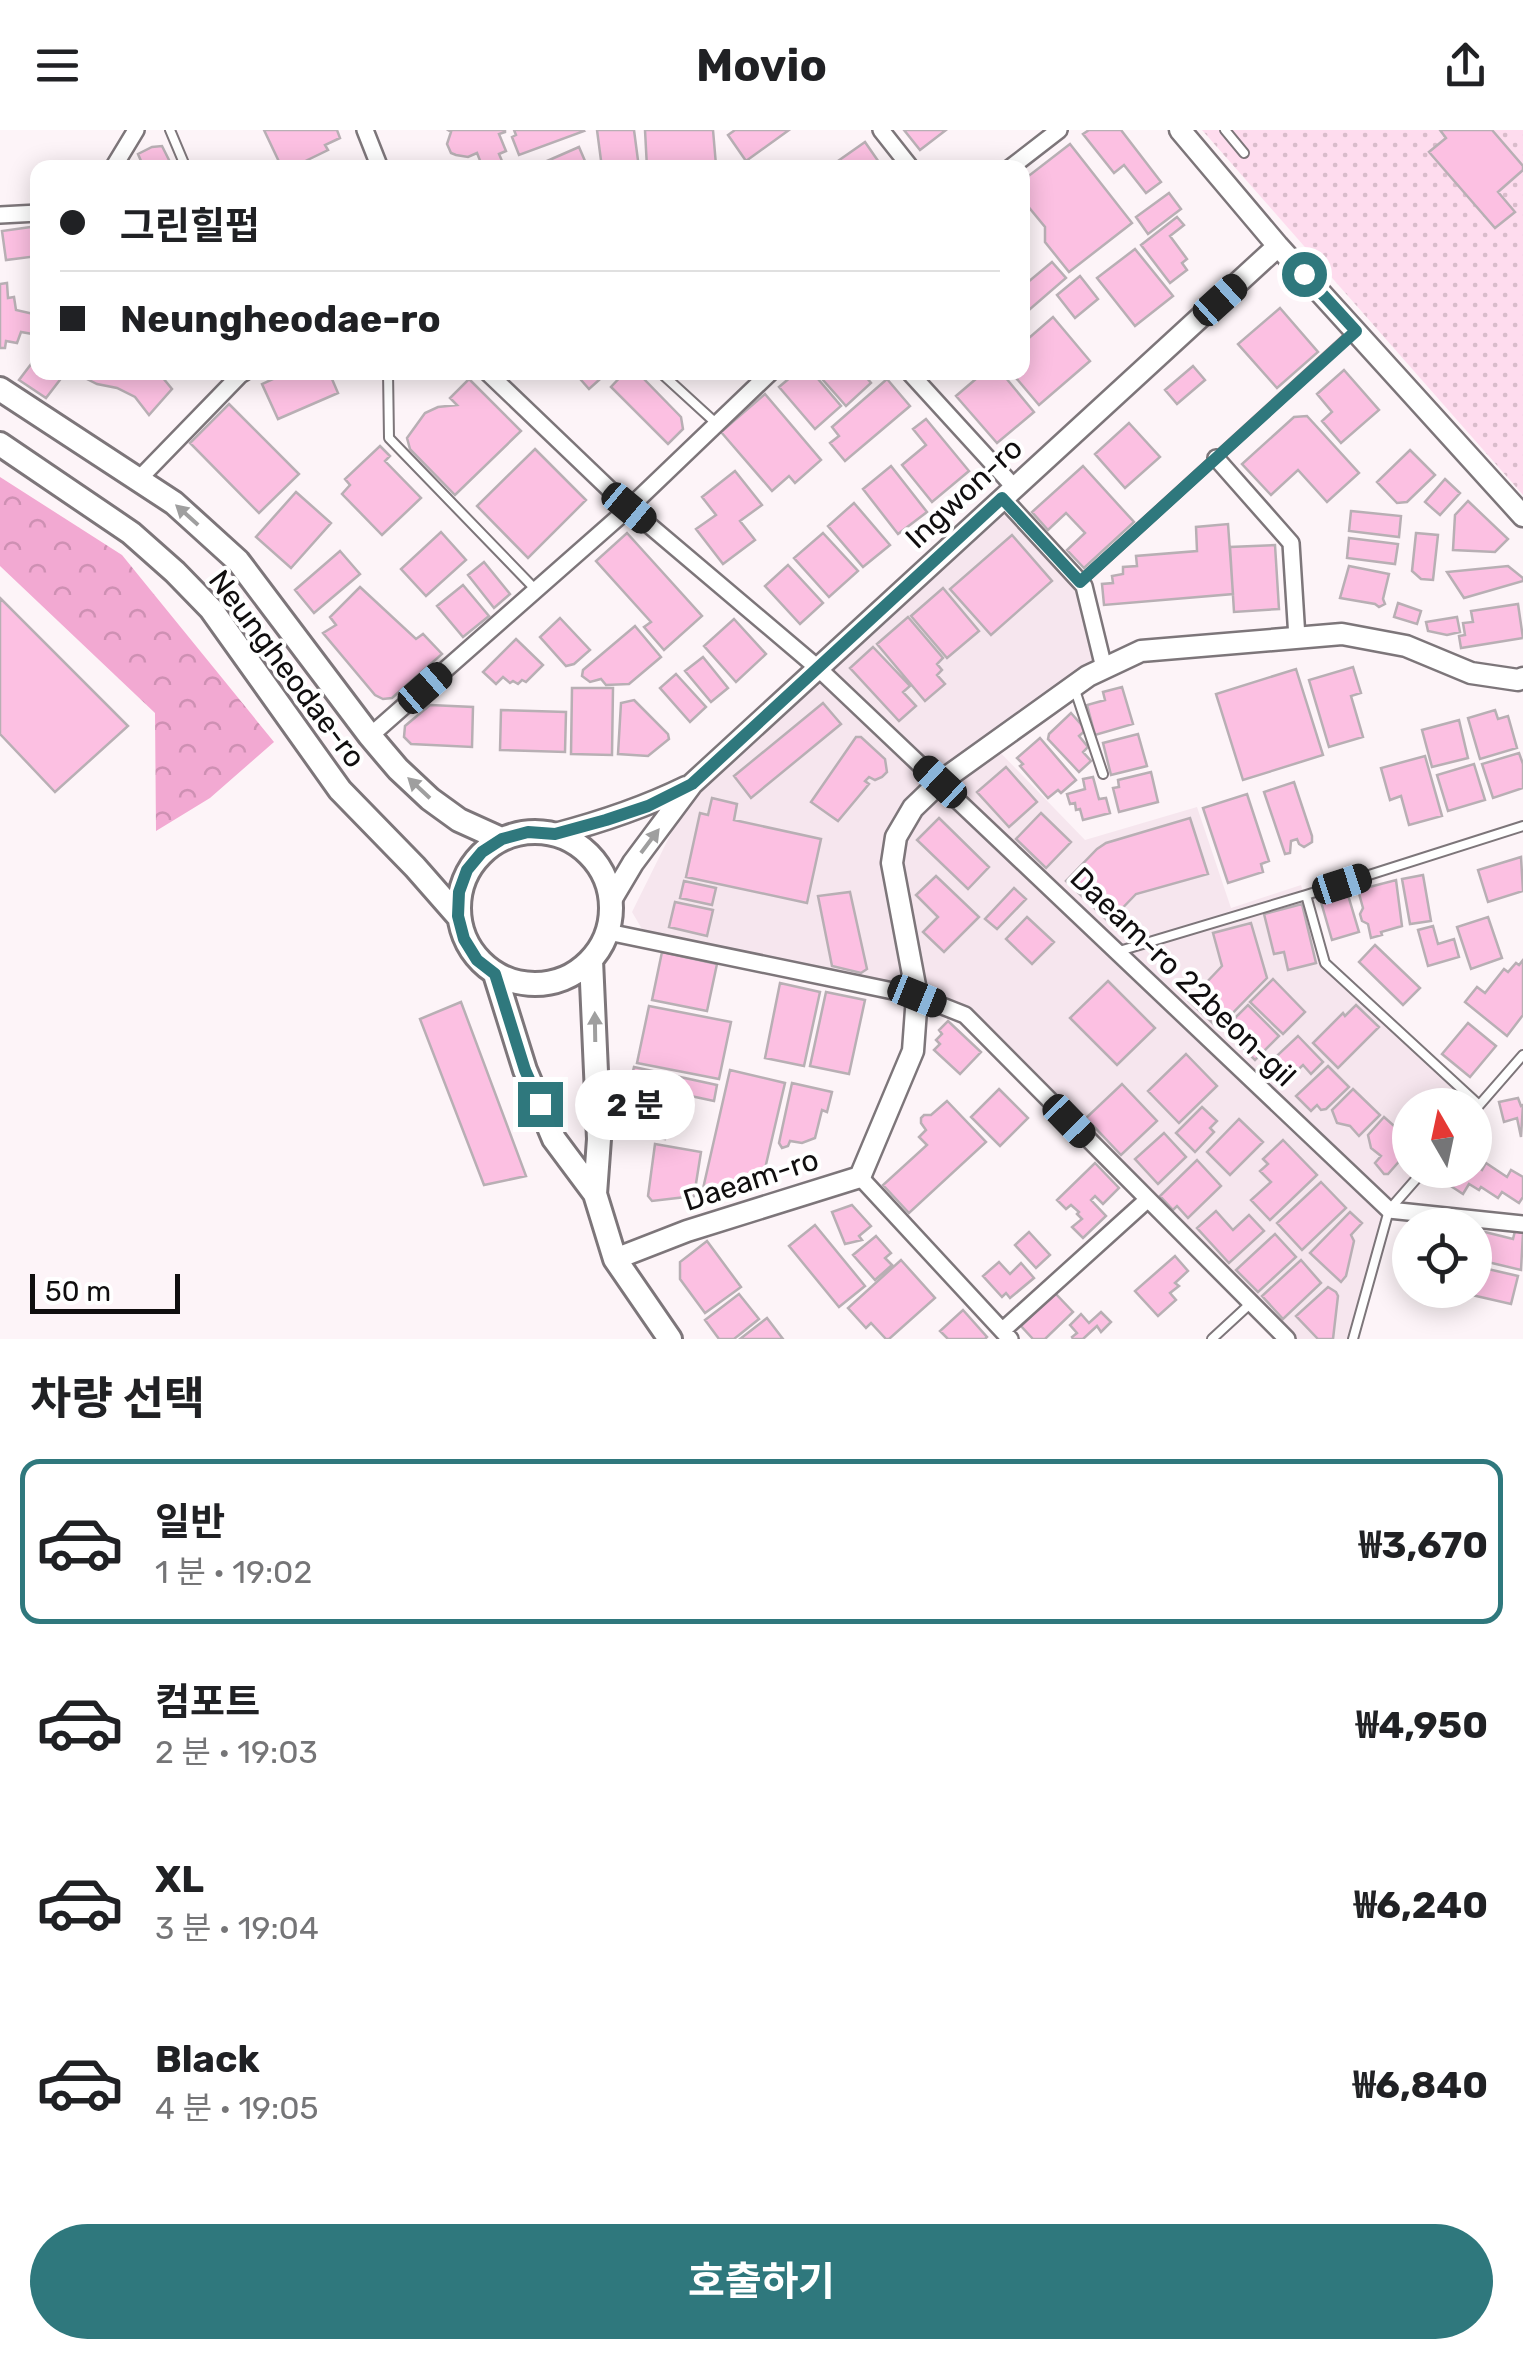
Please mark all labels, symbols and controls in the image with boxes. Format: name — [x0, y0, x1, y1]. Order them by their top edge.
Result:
icon: menu — [30, 38, 85, 93]
icon: share — [1438, 38, 1493, 93]
text: Movio — [696, 39, 827, 92]
text: 그린힐펍 — [120, 203, 260, 249]
route start — [1282, 252, 1327, 297]
car — [1188, 269, 1252, 331]
text: Neungheodae-ro — [120, 296, 441, 342]
street label: Ingwon-ro — [898, 430, 1030, 556]
car — [596, 477, 662, 539]
one-way arrow — [175, 504, 199, 527]
street label: Neungheodae-ro — [201, 563, 373, 775]
car — [393, 657, 457, 719]
car — [908, 751, 972, 813]
one-way arrow — [407, 778, 432, 800]
one-way arrow — [639, 828, 659, 854]
street label: Daeam-ro 22beon-gil — [1063, 860, 1303, 1094]
car — [1309, 860, 1375, 908]
car — [884, 971, 950, 1021]
one-way arrow — [587, 1011, 603, 1043]
callout: 2 분 — [575, 1069, 695, 1139]
route end — [518, 1082, 563, 1127]
text: 2 분 — [606, 1086, 664, 1124]
north arrow — [1392, 1088, 1492, 1188]
map controls — [1392, 1088, 1492, 1308]
car — [1037, 1089, 1101, 1153]
street label: Daeam-ro — [679, 1141, 823, 1219]
button: locate — [1392, 1208, 1492, 1308]
scale bar — [30, 1269, 180, 1314]
text: 50 m — [45, 1275, 111, 1308]
text: 차량 선택 — [30, 1372, 205, 1425]
icon: car — [35, 1497, 125, 1587]
text: 일반 — [155, 1499, 225, 1545]
text: ₩3,670 — [1359, 1522, 1488, 1568]
text: 1 분 · 19:02 — [155, 1553, 312, 1591]
icon: car — [35, 1677, 125, 1767]
text: 컴포트 — [155, 1679, 260, 1725]
text: ₩4,950 — [1356, 1702, 1488, 1748]
text: 2 분 · 19:03 — [155, 1733, 318, 1771]
text: XL — [155, 1856, 204, 1902]
icon: car — [35, 1857, 125, 1947]
text: ₩6,240 — [1354, 1882, 1488, 1928]
text: 3 분 · 19:04 — [155, 1909, 319, 1947]
text: Black — [155, 2036, 260, 2082]
icon: car — [35, 2037, 125, 2127]
text: ₩6,840 — [1353, 2062, 1488, 2108]
text: 4 분 · 19:05 — [155, 2089, 319, 2127]
button: 호출하기 — [30, 2224, 1493, 2339]

